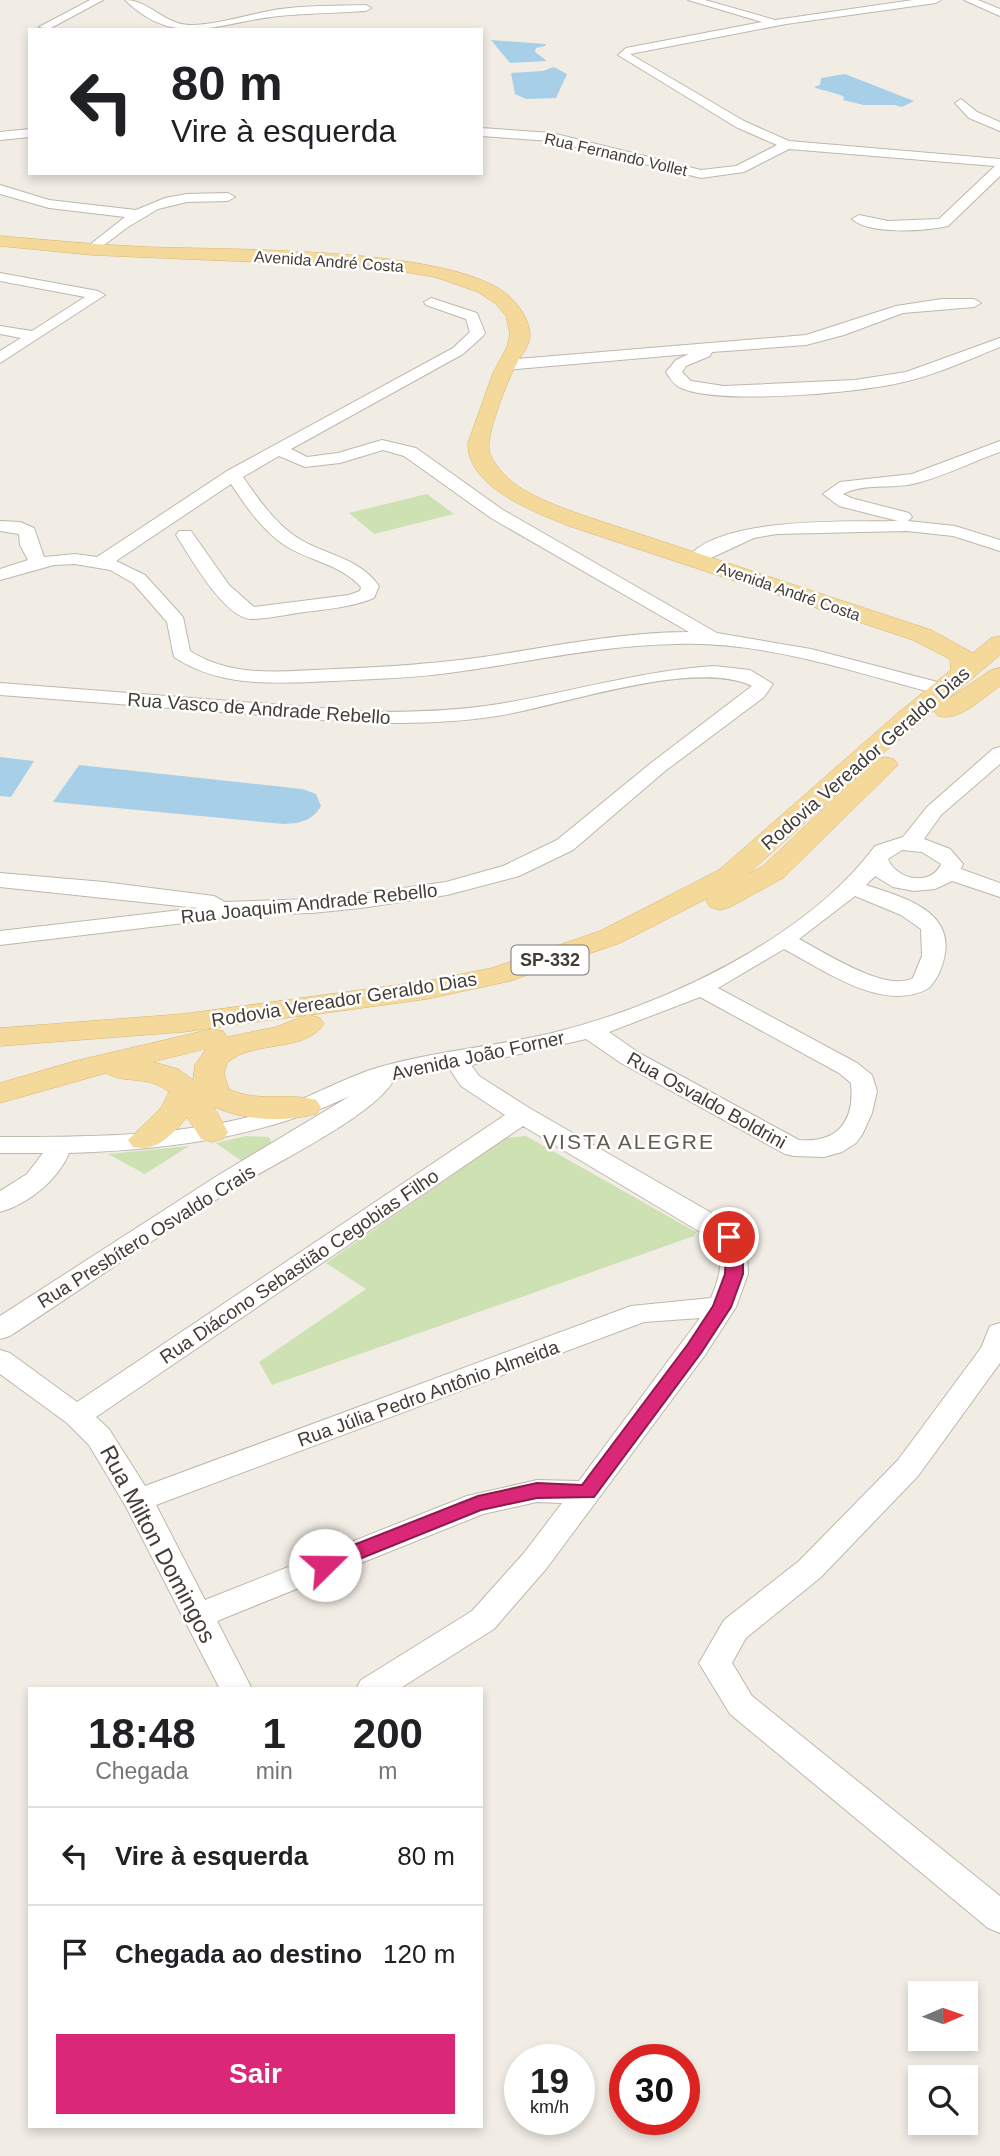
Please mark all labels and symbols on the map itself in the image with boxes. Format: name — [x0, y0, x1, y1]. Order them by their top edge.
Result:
street label: Rua Fernando Vollet — [543, 130, 689, 179]
street label: Avenida André Costa — [254, 248, 404, 275]
street label: Avenida André Costa — [715, 559, 863, 624]
street label: Rodovia Vereador Geraldo Dias — [757, 662, 973, 854]
street label: Rua Vasco de Andrade Rebello — [127, 689, 391, 728]
street label: Rua Joaquim Andrade Rebello — [180, 880, 438, 927]
road number: SP-332 — [512, 945, 588, 974]
street label: Rodovia Vereador Geraldo Dias — [210, 968, 478, 1031]
street label: Avenida João Forner — [390, 1027, 567, 1084]
street label: Rua Osvaldo Boldrini — [624, 1048, 790, 1153]
district label: VISTA ALEGRE — [543, 1130, 715, 1153]
street label: Rua Presbítero Osvaldo Crais — [34, 1161, 259, 1312]
street label: Rua Diácono Sebastião Cegobias Filho — [156, 1165, 443, 1368]
pin — [699, 1207, 759, 1267]
street label: Rua Júlia Pedro Antônio Almeida — [295, 1336, 562, 1451]
street label: Rua Milton Domingos — [95, 1441, 221, 1647]
position arrow — [288, 1528, 362, 1602]
north arrow — [908, 1981, 978, 2051]
speed limit sign: 30 — [609, 2044, 700, 2135]

